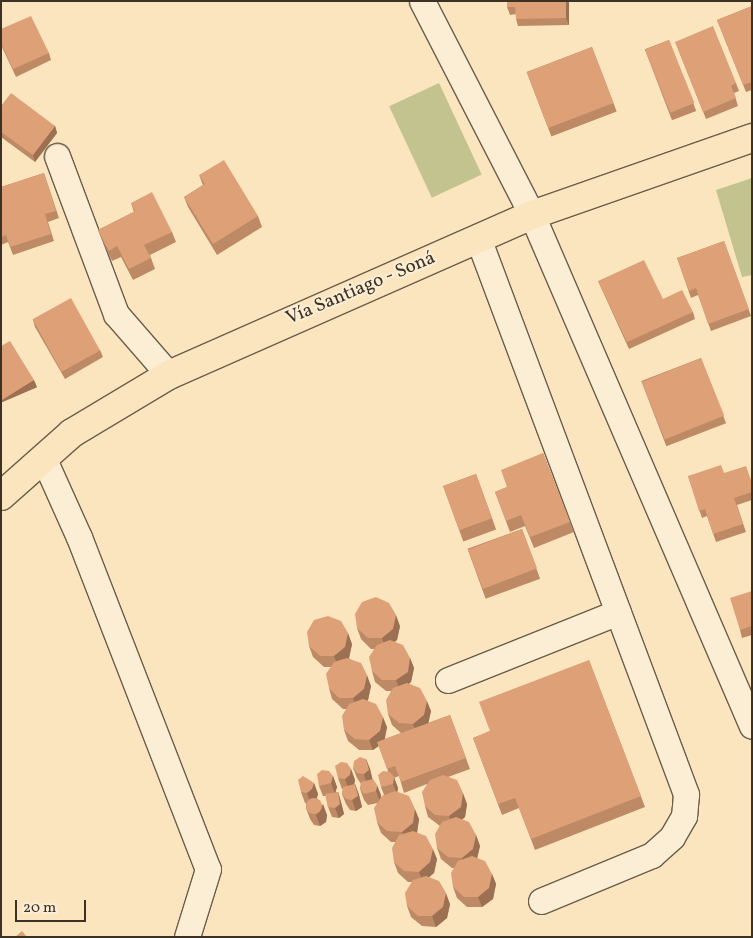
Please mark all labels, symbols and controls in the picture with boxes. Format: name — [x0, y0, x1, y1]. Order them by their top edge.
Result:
street label: Vía Santiago - Soná — [283, 247, 439, 331]
scale bar — [18, 890, 89, 922]
text: 20 m — [23, 898, 56, 919]

